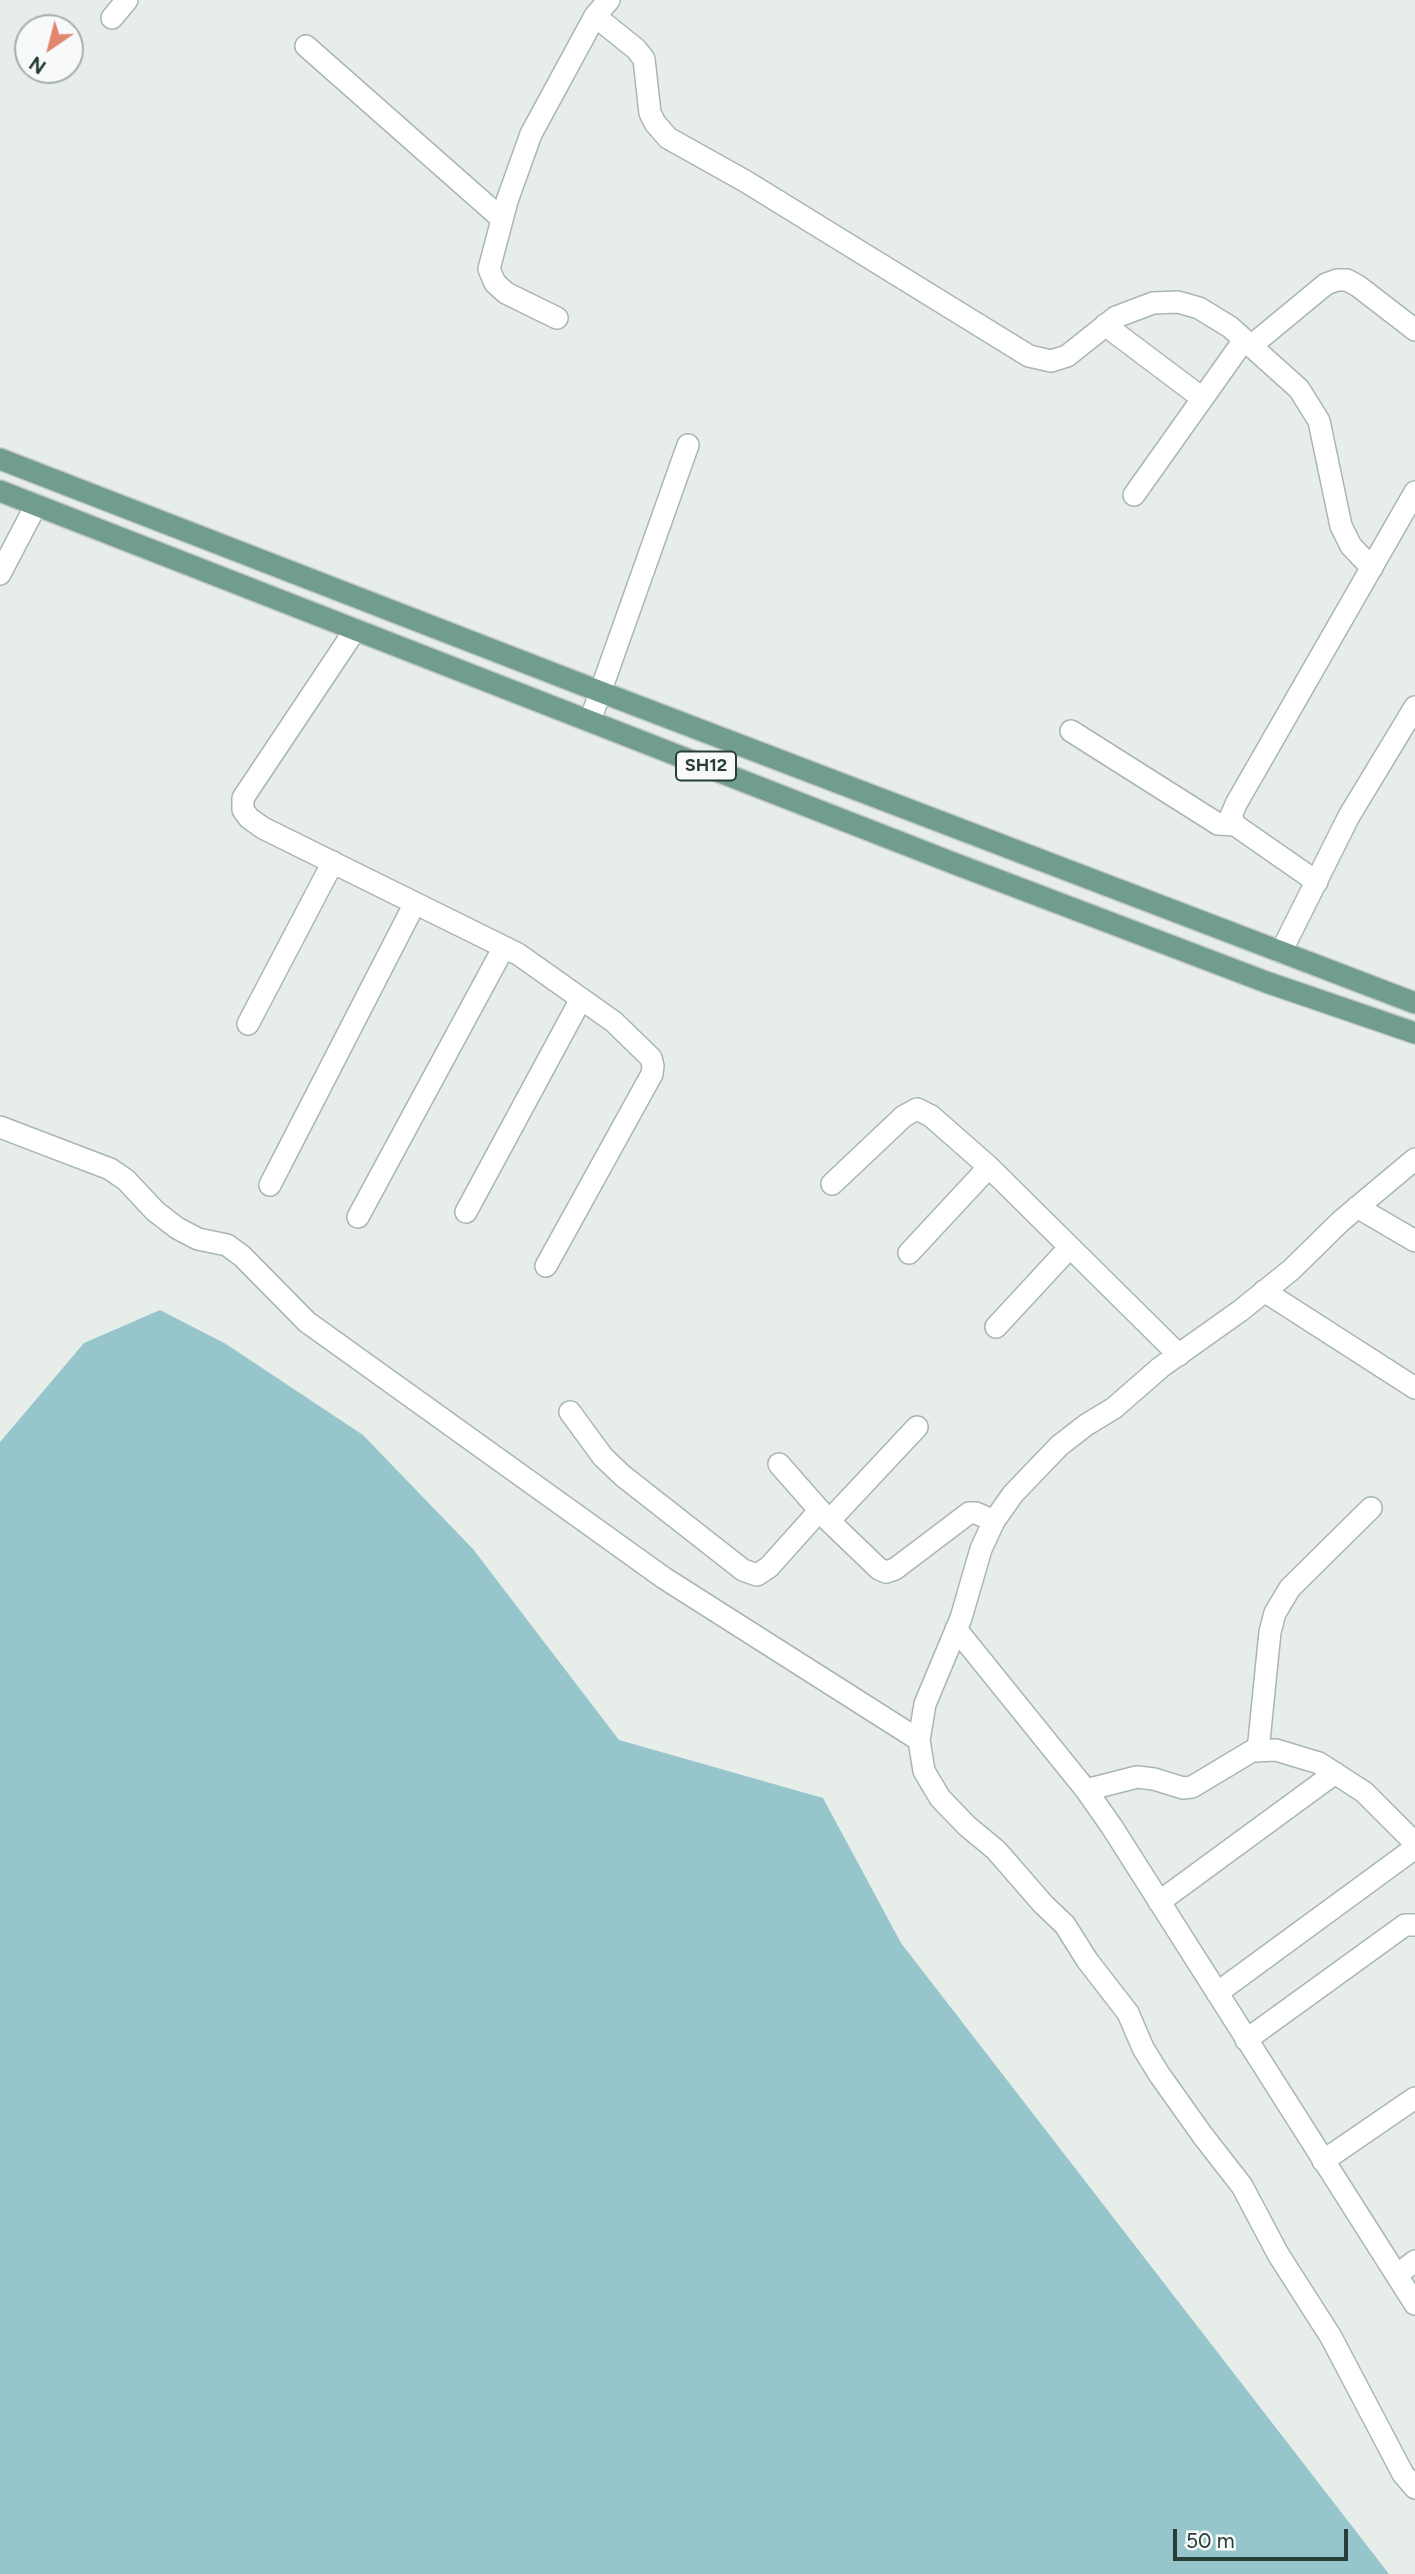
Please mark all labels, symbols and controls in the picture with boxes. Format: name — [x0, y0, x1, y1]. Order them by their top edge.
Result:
north arrow — [14, 14, 84, 84]
text: N — [25, 51, 50, 79]
road number: SH12 — [676, 752, 736, 780]
scale bar — [1177, 2514, 1352, 2558]
text: 50 m — [1186, 2528, 1235, 2553]

